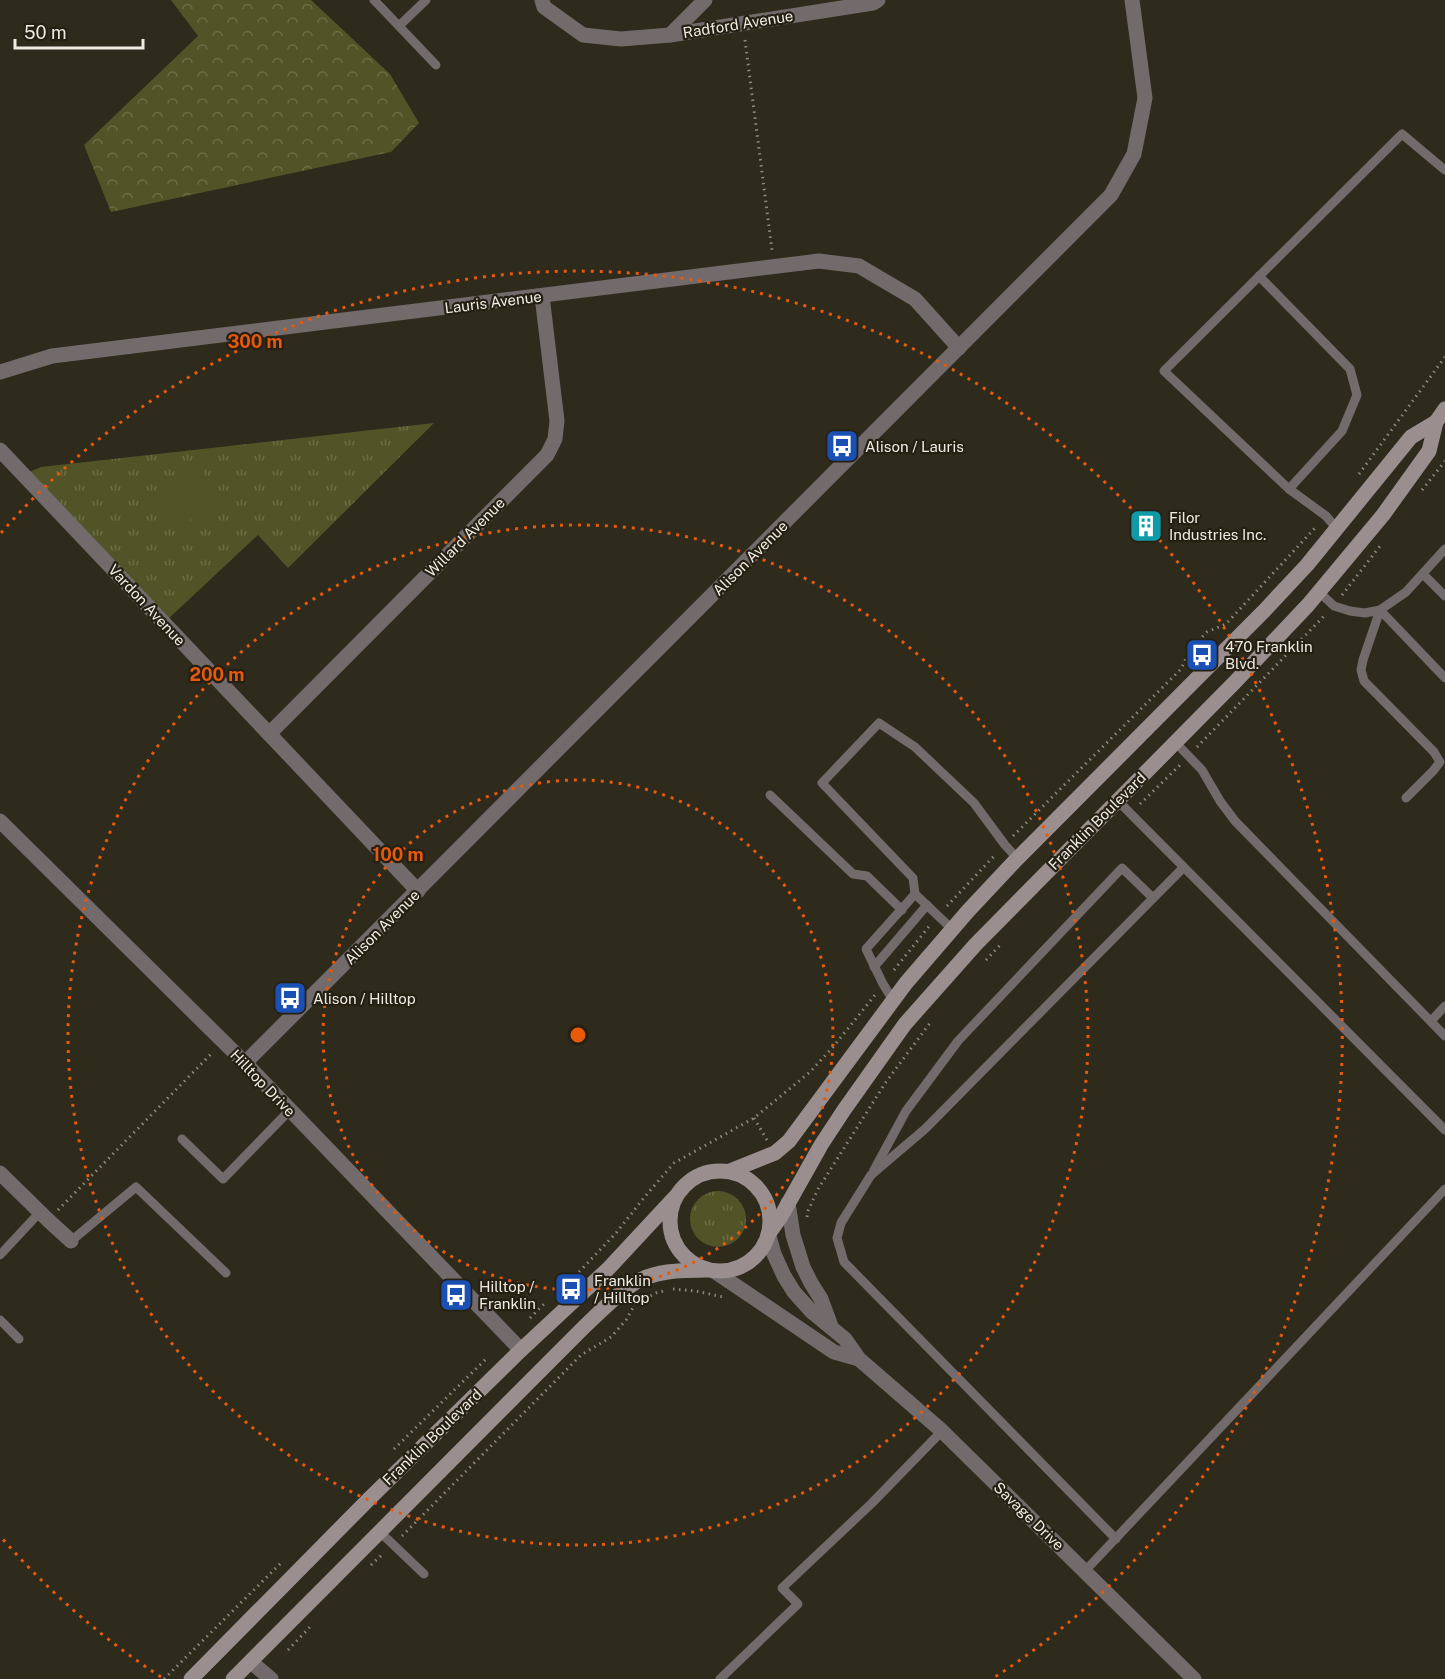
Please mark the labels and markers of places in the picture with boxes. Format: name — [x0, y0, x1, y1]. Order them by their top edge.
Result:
bus stop icon: Alison / Lauris — [824, 428, 860, 464]
place label: Alison / Lauris — [865, 438, 964, 455]
building icon: Filor Industries Inc. — [1128, 508, 1164, 544]
place label: Filor Industries Inc. — [1169, 509, 1266, 543]
bus stop icon: 470 Franklin Blvd. — [1184, 637, 1220, 673]
place label: 470 Franklin Blvd. — [1225, 638, 1313, 672]
bus stop icon: Alison / Hilltop — [272, 980, 308, 1016]
place label: Alison / Hilltop — [313, 990, 416, 1007]
centre of rings — [568, 1025, 588, 1045]
bus stop icon: Franklin / Hilltop — [553, 1271, 589, 1307]
place label: Franklin / Hilltop — [594, 1272, 651, 1306]
bus stop icon: Hilltop / Franklin — [438, 1277, 474, 1313]
place label: Hilltop / Franklin — [479, 1278, 536, 1312]

